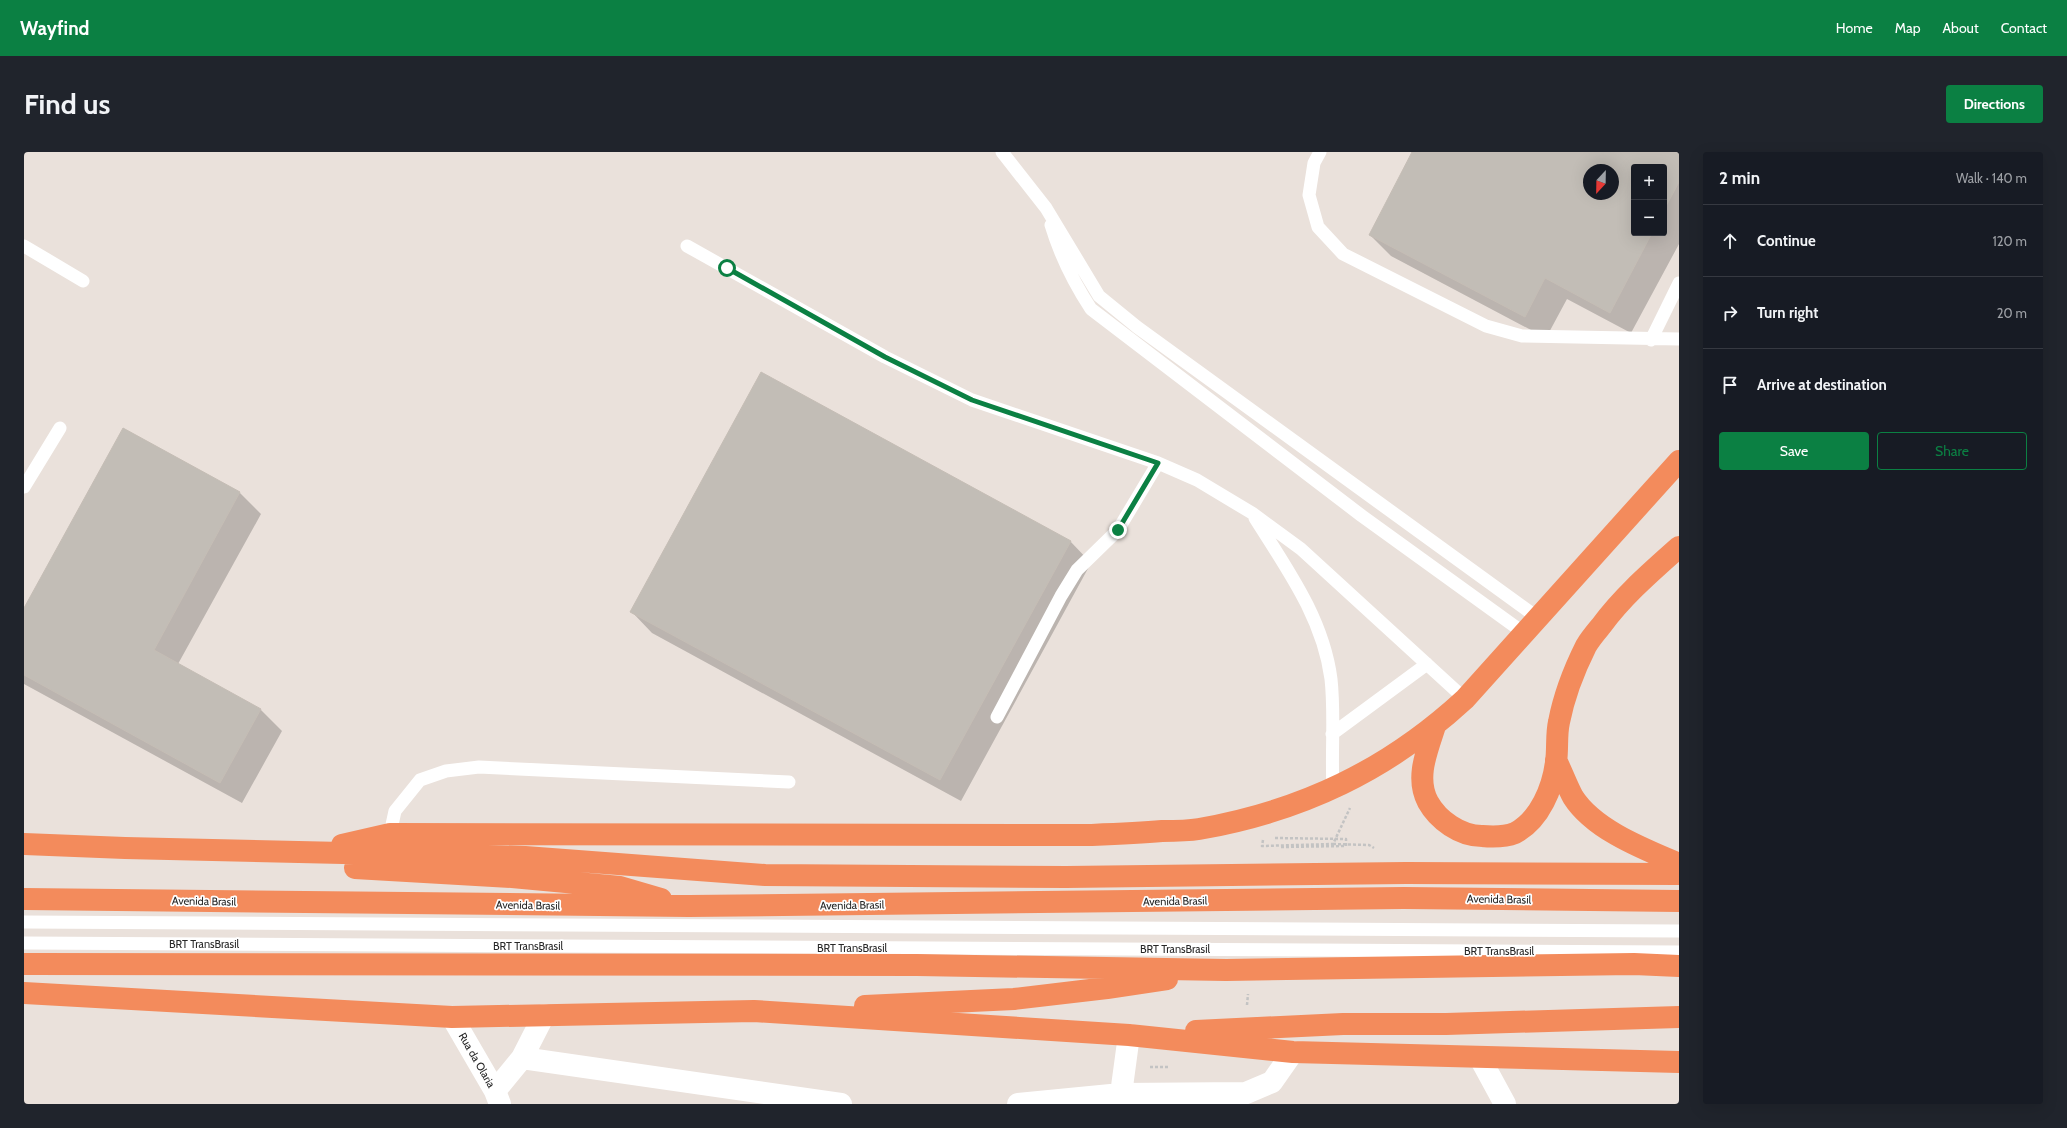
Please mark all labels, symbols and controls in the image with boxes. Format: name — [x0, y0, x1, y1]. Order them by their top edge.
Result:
text: Wayfind — [20, 17, 89, 40]
text: Home — [1836, 19, 1873, 37]
text: Map — [1895, 19, 1920, 37]
text: About — [1942, 19, 1979, 37]
text: Contact — [2001, 19, 2047, 37]
button: Directions — [1946, 85, 2043, 123]
text: Find us — [24, 87, 110, 121]
north arrow — [1583, 164, 1619, 200]
map controls — [1631, 164, 1667, 236]
button: + — [1631, 164, 1667, 200]
text: 2 min — [1719, 168, 1760, 188]
text: Walk · 140 m — [1956, 170, 2027, 186]
button: − — [1631, 200, 1667, 236]
icon: ahead — [1719, 230, 1741, 252]
text: Continue — [1757, 232, 1816, 250]
text: 120 m — [1993, 233, 2027, 249]
route start — [718, 259, 736, 277]
icon: right — [1719, 302, 1741, 324]
text: Turn right — [1757, 304, 1818, 322]
text: 20 m — [1997, 305, 2027, 321]
icon: arrive — [1719, 374, 1741, 396]
text: Arrive at destination — [1757, 376, 1887, 394]
button: Save — [1719, 432, 1869, 470]
button: Share — [1877, 432, 2027, 470]
route end — [1109, 521, 1127, 539]
street label: Avenida Brasil — [1467, 891, 1532, 907]
street label: Avenida Brasil — [172, 893, 237, 909]
street label: Avenida Brasil — [1143, 893, 1208, 909]
street label: Avenida Brasil — [496, 897, 561, 913]
street label: Avenida Brasil — [820, 897, 885, 913]
street label: BRT TransBrasil — [169, 937, 239, 951]
street label: BRT TransBrasil — [493, 939, 563, 953]
street label: BRT TransBrasil — [817, 941, 887, 955]
street label: BRT TransBrasil — [1140, 942, 1210, 956]
street label: BRT TransBrasil — [1464, 944, 1534, 958]
street label: Rua da Olaria — [456, 1030, 499, 1091]

